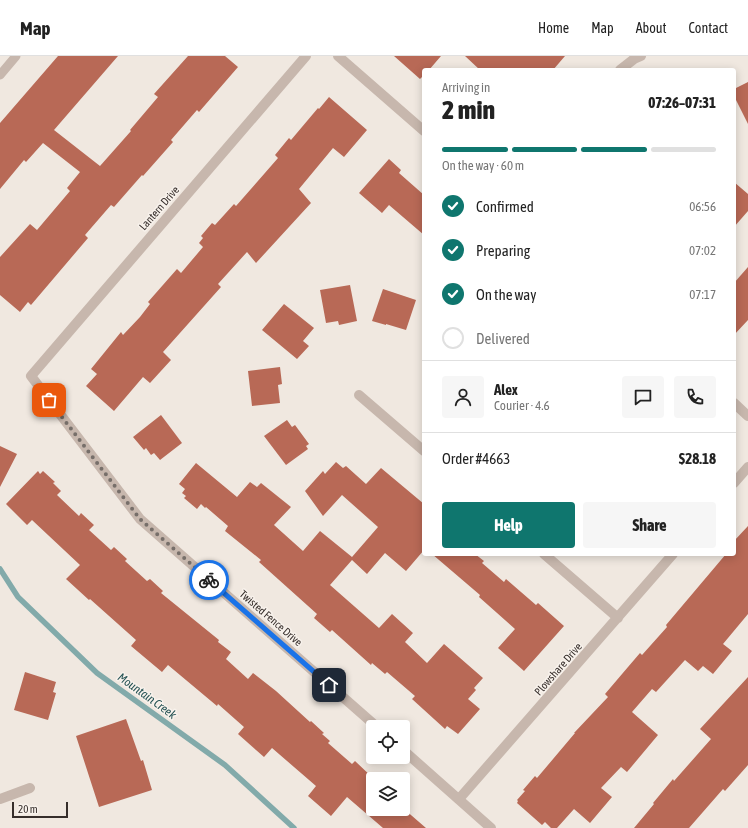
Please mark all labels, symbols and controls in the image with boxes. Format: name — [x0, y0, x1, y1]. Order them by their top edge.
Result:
text: Map — [20, 17, 51, 39]
text: Home — [538, 20, 569, 36]
text: Map — [591, 20, 614, 36]
text: About — [636, 20, 667, 36]
text: Contact — [689, 20, 728, 36]
text: Arriving in — [442, 80, 490, 95]
text: 07:26–07:31 — [648, 94, 716, 111]
text: 2 min — [442, 95, 495, 125]
text: On the way · 60 m — [442, 158, 524, 173]
street label: Lantern Drive — [137, 184, 181, 232]
icon: check — [442, 195, 464, 217]
text: Confirmed — [476, 198, 534, 215]
text: 06:56 — [689, 199, 716, 214]
icon: check — [442, 239, 464, 261]
text: Preparing — [476, 242, 530, 259]
text: 07:02 — [689, 243, 716, 258]
icon: check — [442, 283, 464, 305]
text: On the way — [476, 286, 537, 303]
text: 07:17 — [689, 287, 716, 302]
text: Delivered — [476, 330, 530, 347]
button: person — [442, 376, 484, 418]
button: chat — [622, 376, 664, 418]
button: phone — [674, 376, 716, 418]
text: Alex — [494, 381, 518, 398]
pin — [32, 383, 66, 417]
icon: bag — [38, 389, 60, 411]
text: Courier · 4.6 — [494, 398, 550, 413]
text: Order #4663 — [442, 450, 510, 467]
text: $28.18 — [679, 450, 716, 467]
button: Help — [442, 502, 575, 548]
button: Share — [583, 502, 716, 548]
courier — [189, 560, 229, 600]
icon: bike — [198, 569, 220, 591]
street label: Twisted Fence Drive — [237, 588, 305, 648]
street label: Plowshare Drive — [532, 640, 584, 698]
pin — [312, 668, 346, 702]
water label: Mountain Creek — [115, 670, 180, 722]
icon: home — [318, 674, 340, 696]
map controls — [366, 720, 410, 816]
button: locate — [366, 720, 410, 764]
button: layers — [366, 772, 410, 816]
scale bar — [12, 800, 68, 819]
text: 20 m — [18, 803, 38, 815]

